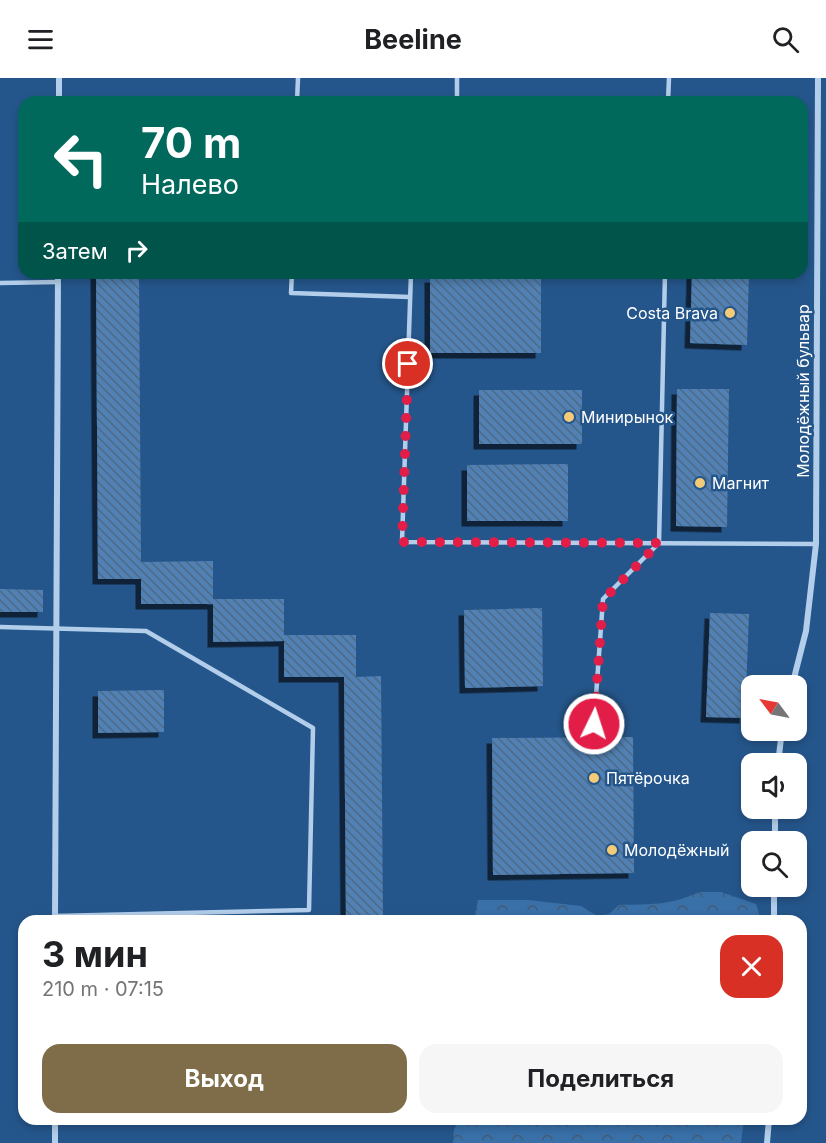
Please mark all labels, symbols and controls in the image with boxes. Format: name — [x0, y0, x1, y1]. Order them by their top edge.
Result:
icon: menu — [24, 23, 57, 56]
text: Beeline — [364, 23, 462, 56]
icon: search — [769, 23, 802, 56]
text: 70 m — [141, 117, 241, 168]
icon: left — [42, 120, 120, 198]
text: Налево — [141, 168, 239, 201]
icon: right — [120, 234, 153, 267]
text: Затем — [42, 238, 108, 264]
place label: Costa Brava — [626, 303, 718, 323]
street label: Молодёжный бульвар — [793, 304, 813, 478]
marker: Costa Brava — [723, 306, 737, 320]
pin — [382, 338, 433, 389]
icon: arrive — [391, 347, 424, 380]
place label: Минирынок — [581, 407, 673, 427]
marker: Минирынок — [562, 410, 576, 424]
place label: Магнит — [712, 473, 770, 493]
marker: Магнит — [693, 476, 707, 490]
north arrow — [741, 675, 807, 741]
map controls — [741, 675, 807, 897]
position arrow — [562, 692, 626, 756]
button: sound — [741, 753, 807, 819]
place label: Пятёрочка — [606, 768, 690, 788]
marker: Пятёрочка — [587, 771, 601, 785]
button: search — [741, 831, 807, 897]
place label: Молодёжный — [624, 840, 730, 860]
marker: Молодёжный — [605, 843, 619, 857]
text: 3 мин — [42, 932, 148, 976]
button: close — [720, 935, 783, 998]
text: 210 m · 07:15 — [42, 977, 164, 1001]
button: Выход — [42, 1044, 407, 1113]
button: Поделиться — [419, 1044, 783, 1113]

